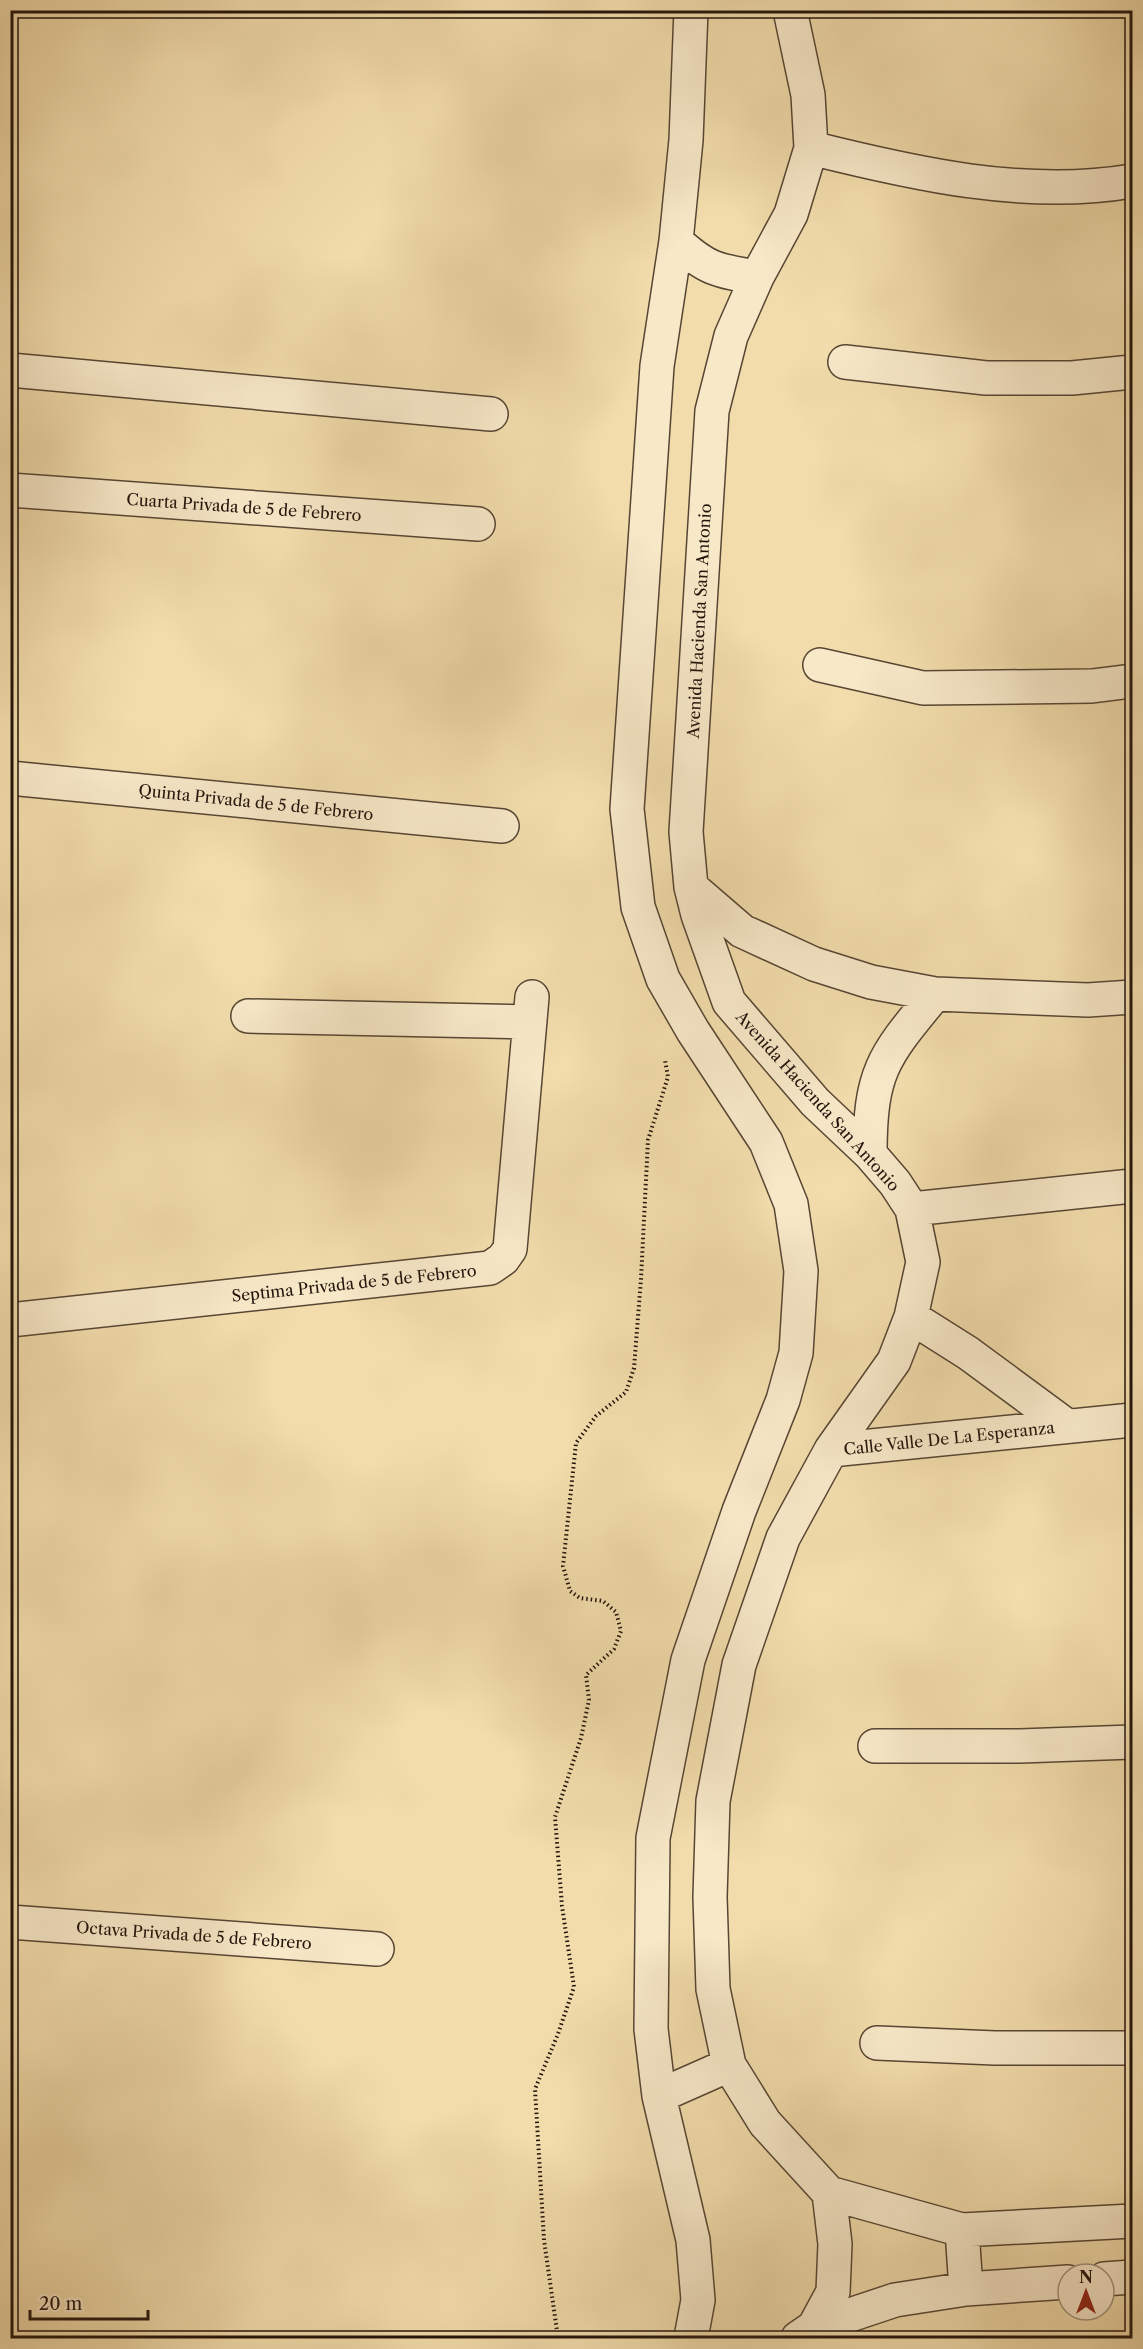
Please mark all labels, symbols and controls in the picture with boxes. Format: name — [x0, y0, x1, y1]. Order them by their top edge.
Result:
street label: Cuarta Privada de 5 de Febrero — [126, 489, 362, 525]
street label: Avenida Hacienda San Antonio — [683, 503, 715, 740]
street label: Quinta Privada de 5 de Febrero — [138, 780, 375, 824]
street label: Avenida Hacienda San Antonio — [731, 1006, 904, 1195]
street label: Septima Privada de 5 de Febrero — [230, 1260, 478, 1306]
street label: Calle Valle De La Esperanza — [843, 1417, 1056, 1459]
street label: Octava Privada de 5 de Febrero — [76, 1917, 313, 1953]
north arrow — [1056, 2262, 1116, 2322]
text: N — [1079, 2267, 1093, 2287]
scale bar — [30, 2283, 148, 2321]
text: 20 m — [39, 2293, 83, 2315]

